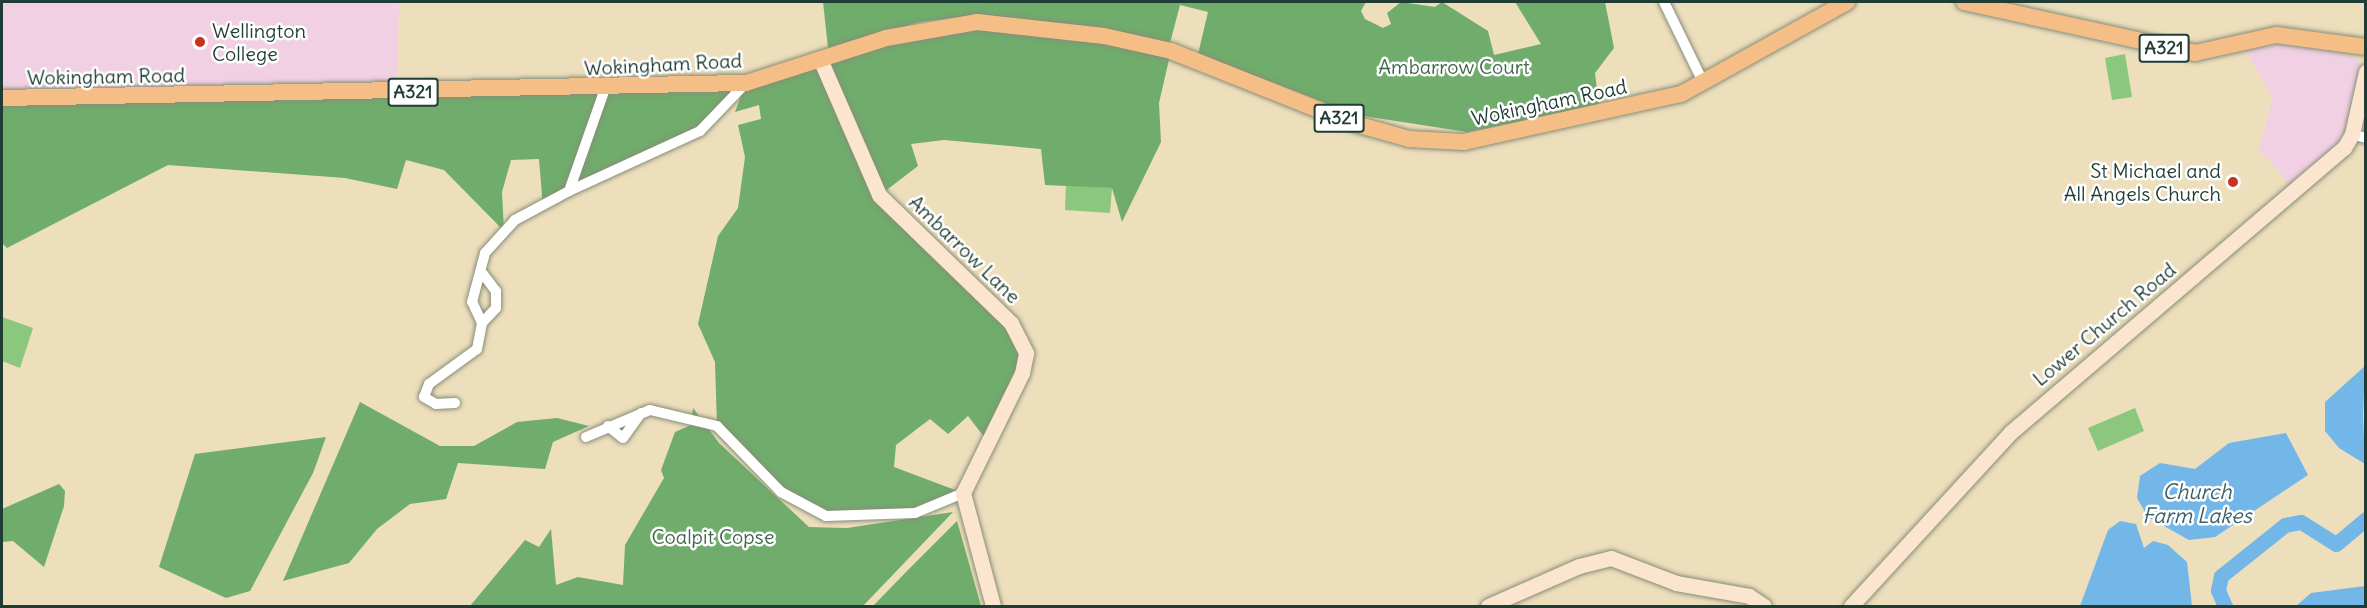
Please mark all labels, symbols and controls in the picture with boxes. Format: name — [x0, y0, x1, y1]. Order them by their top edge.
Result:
place label: Wellington College — [212, 19, 306, 66]
road number: A321 — [2138, 33, 2190, 63]
marker: Wellington College — [193, 35, 207, 49]
street label: Wokingham Road — [583, 48, 743, 80]
park label: Ambarrow Court — [1378, 54, 1530, 78]
street label: Wokingham Road — [27, 63, 185, 89]
street label: Wokingham Road — [1469, 74, 1629, 130]
road number: A321 — [388, 77, 438, 107]
road number: A321 — [1314, 103, 1364, 133]
place label: St Michael and All Angels Church — [2064, 158, 2221, 205]
marker: St Michael and All Angels Church — [2226, 175, 2240, 189]
street label: Ambarrow Lane — [904, 190, 1026, 308]
street label: Lower Church Road — [2028, 257, 2180, 391]
water label: Church Farm Lakes — [2142, 479, 2252, 529]
park label: Coalpit Copse — [652, 524, 774, 548]

